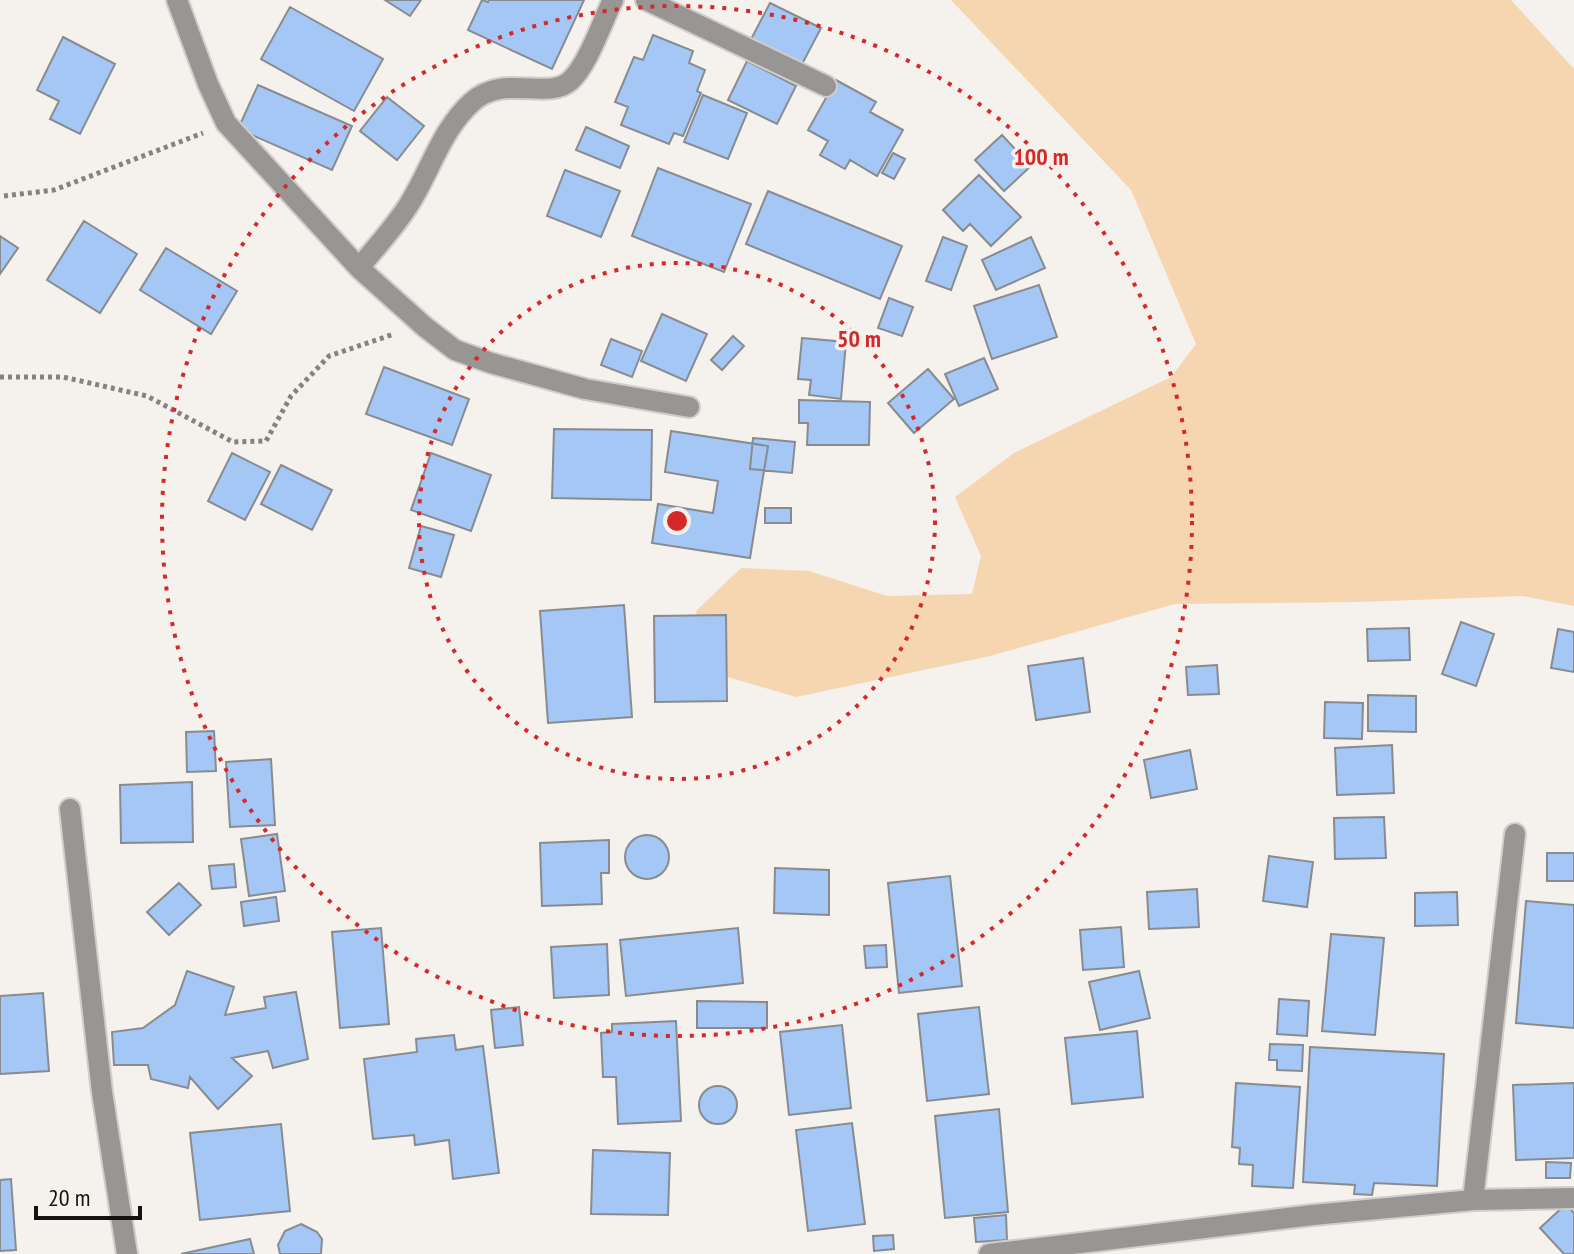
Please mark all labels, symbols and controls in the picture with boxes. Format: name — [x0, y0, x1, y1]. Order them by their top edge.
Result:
text: 100 m — [1013, 141, 1069, 172]
text: 50 m — [837, 323, 881, 354]
centre of rings — [663, 507, 691, 535]
scale bar — [36, 1170, 140, 1220]
text: 20 m — [48, 1182, 90, 1213]

